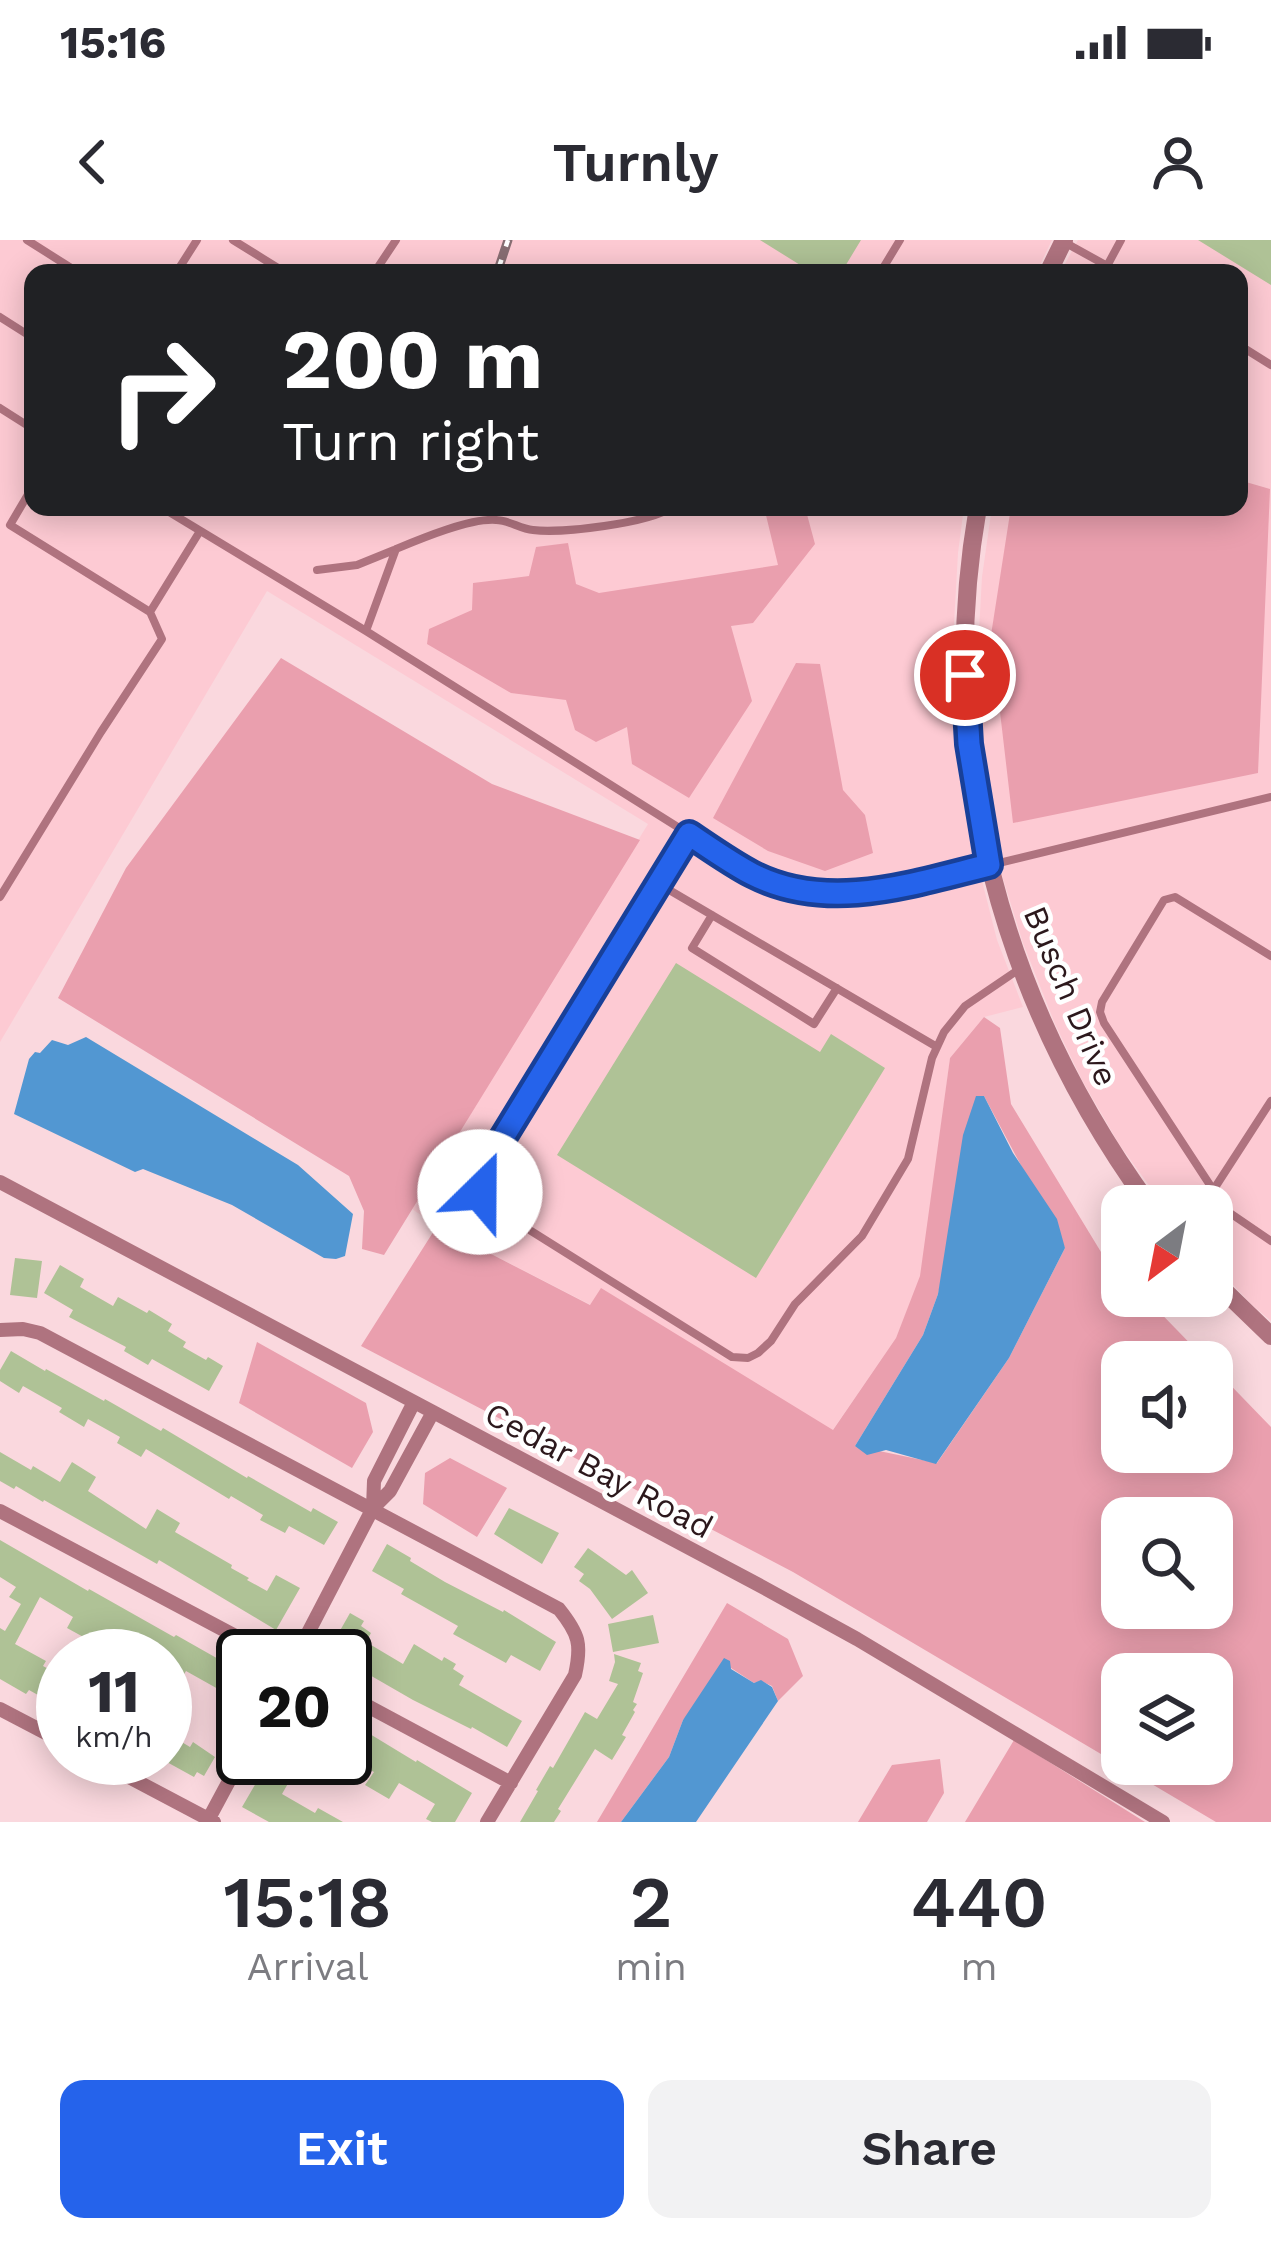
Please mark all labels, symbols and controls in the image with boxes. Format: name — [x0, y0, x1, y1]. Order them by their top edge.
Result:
text: 15:16 — [60, 16, 166, 69]
icon: back — [60, 129, 126, 195]
icon: person — [1145, 129, 1211, 195]
text: Turnly — [552, 131, 719, 194]
text: 200 m — [282, 310, 543, 408]
icon: right — [84, 312, 240, 468]
text: Turn right — [282, 410, 539, 473]
pin — [914, 624, 1016, 726]
icon: arrive — [932, 642, 998, 708]
street label: Busch Drive — [1016, 900, 1126, 1092]
position arrow — [417, 1129, 543, 1255]
north arrow — [1101, 1185, 1233, 1317]
map controls — [1101, 1185, 1233, 1785]
button: sound — [1101, 1341, 1233, 1473]
street label: Cedar Bay Road — [478, 1394, 720, 1546]
button: search — [1101, 1497, 1233, 1629]
speed limit sign: 20 — [216, 1629, 372, 1785]
button: layers — [1101, 1653, 1233, 1785]
text: 11 — [88, 1656, 140, 1727]
text: km/h — [75, 1719, 153, 1754]
text: 15:18 — [224, 1860, 392, 1944]
text: 2 — [630, 1860, 672, 1944]
text: 440 — [911, 1860, 1047, 1944]
text: Arrival — [247, 1944, 369, 1989]
text: min — [615, 1944, 687, 1989]
text: m — [960, 1944, 998, 1989]
button: Exit — [60, 2080, 624, 2218]
button: Share — [648, 2080, 1211, 2218]

